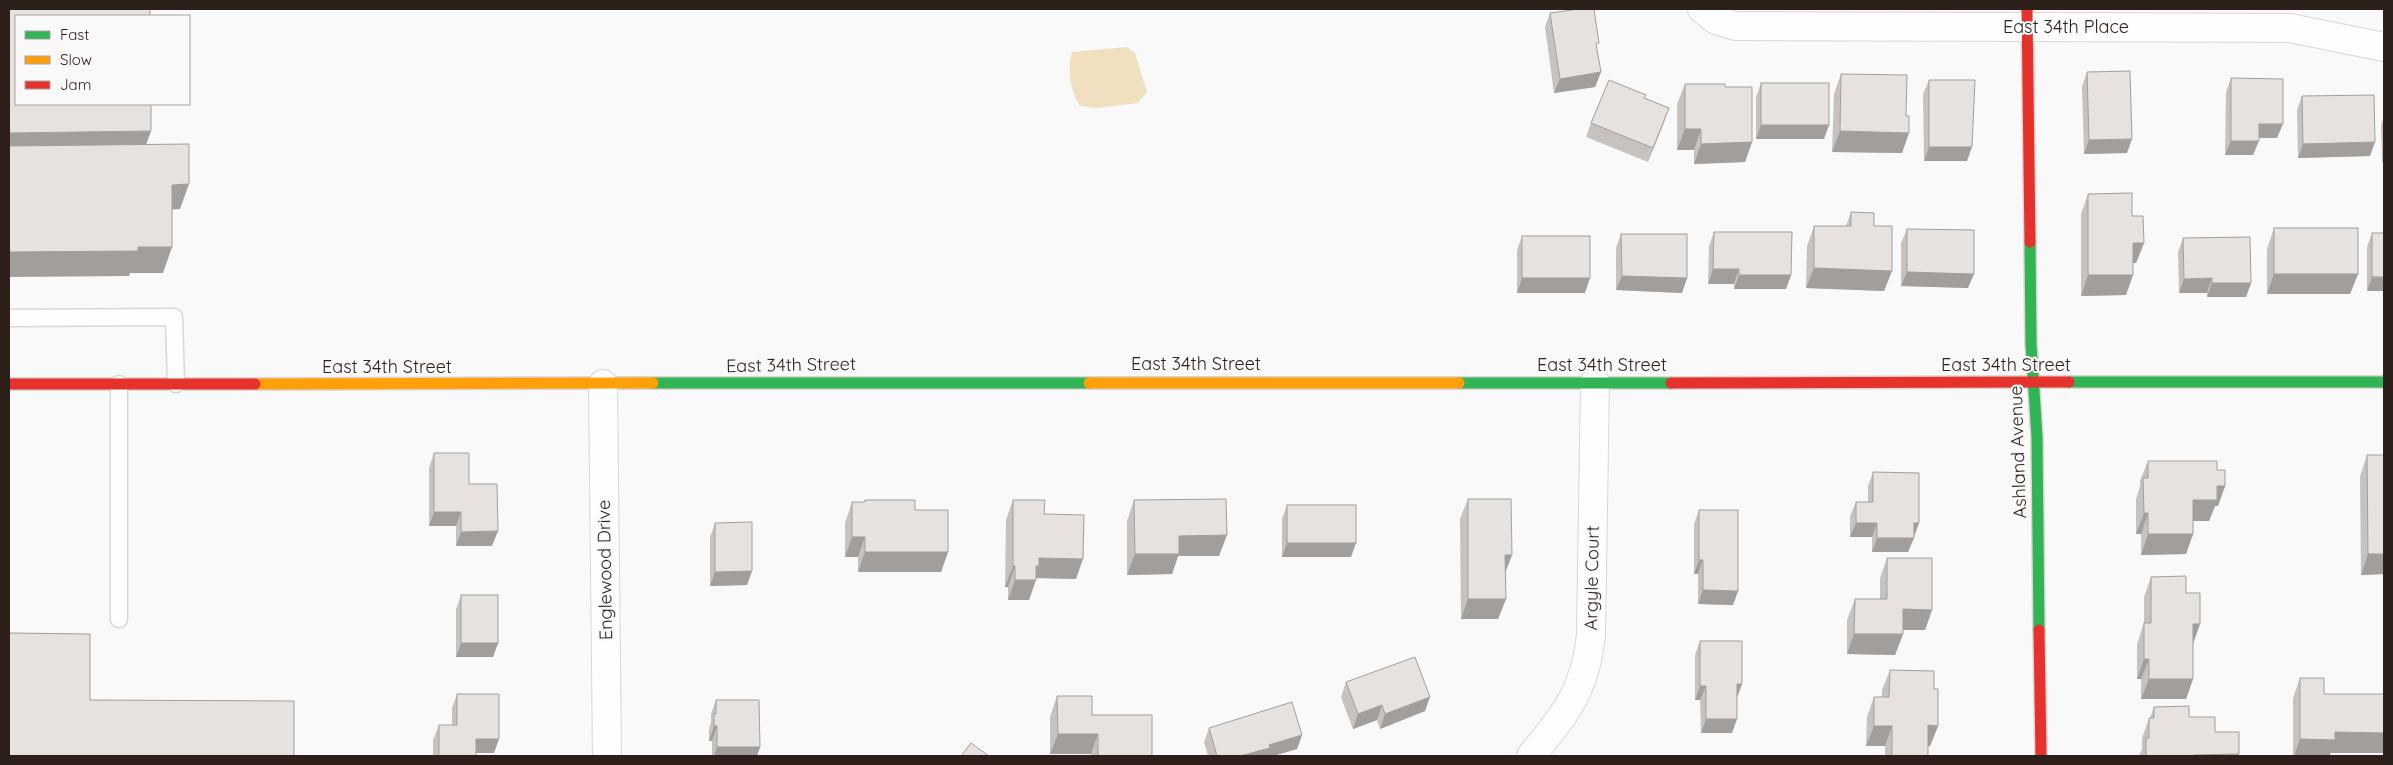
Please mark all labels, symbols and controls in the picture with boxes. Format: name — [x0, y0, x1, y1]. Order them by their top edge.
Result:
legend — [15, 15, 190, 105]
street label: East 34th Place — [2003, 15, 2129, 38]
text: Fast — [60, 25, 89, 44]
text: Slow — [60, 50, 92, 69]
text: Jam — [60, 75, 91, 94]
street label: East 34th Street — [726, 352, 856, 377]
street label: East 34th Street — [1131, 352, 1261, 375]
street label: East 34th Street — [1537, 353, 1667, 376]
street label: East 34th Street — [1941, 353, 2071, 376]
street label: East 34th Street — [322, 355, 452, 378]
street label: Ashland Avenue — [2004, 385, 2031, 519]
street label: Englewood Drive — [592, 500, 617, 640]
street label: Argyle Court — [1579, 525, 1604, 631]

